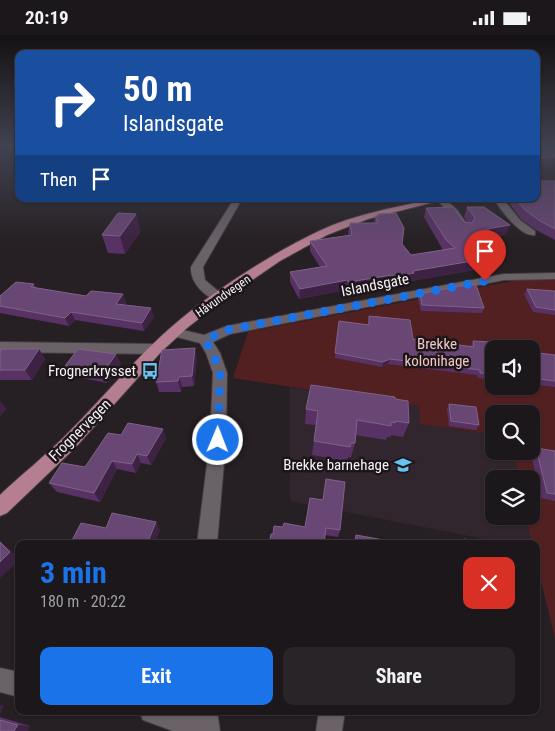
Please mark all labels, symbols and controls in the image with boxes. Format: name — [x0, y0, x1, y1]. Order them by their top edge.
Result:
text: 20:19 — [25, 6, 69, 29]
text: 50 m — [123, 69, 192, 110]
icon: right — [40, 70, 105, 135]
text: Islandsgate — [123, 111, 224, 136]
icon: arrive — [87, 165, 115, 193]
text: Then — [40, 168, 77, 191]
pin — [464, 230, 506, 281]
icon: arrive — [471, 237, 499, 265]
street label: Islandsgate — [340, 270, 410, 300]
street label: Håvundvegen — [193, 272, 253, 320]
park label: Brekke kolonihage — [405, 335, 469, 370]
map controls — [485, 340, 540, 525]
button: sound — [485, 340, 540, 395]
bus stop icon: Frognerkrysset — [140, 361, 160, 381]
place label: Frognerkrysset — [48, 362, 136, 380]
street label: Frognervegen — [45, 395, 115, 465]
button: search — [485, 405, 540, 460]
position arrow — [191, 413, 243, 465]
school or university icon: Brekke barnehage — [393, 455, 413, 475]
place label: Brekke barnehage — [283, 456, 389, 474]
button: layers — [485, 470, 540, 525]
text: 3 min — [40, 555, 107, 590]
button: close — [463, 557, 515, 609]
text: 180 m · 20:22 — [40, 592, 126, 611]
button: Exit — [40, 647, 273, 705]
button: Share — [283, 647, 515, 705]

